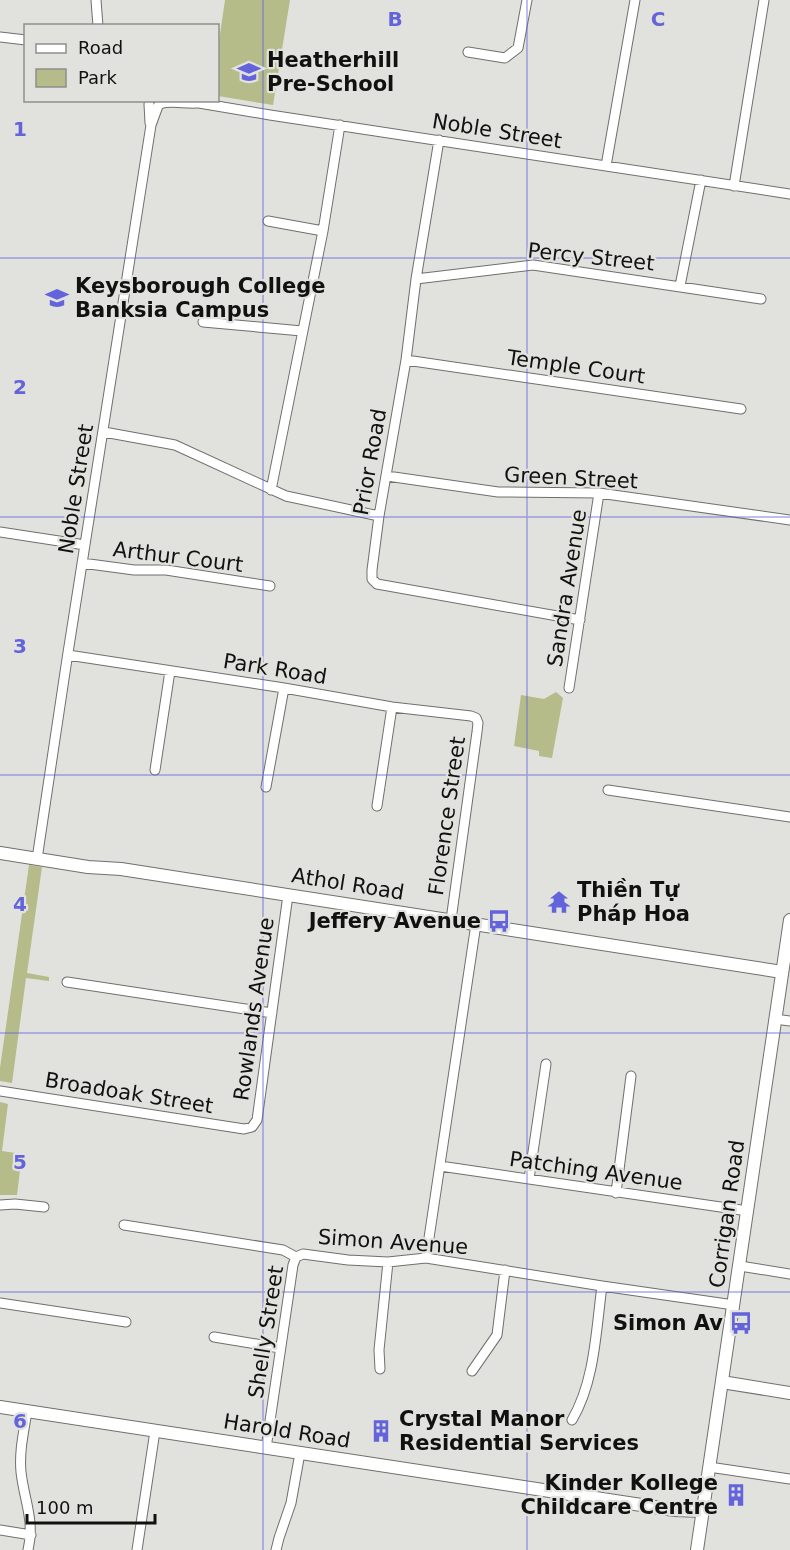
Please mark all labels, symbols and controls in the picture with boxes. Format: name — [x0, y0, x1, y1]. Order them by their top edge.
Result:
text: B — [387, 7, 403, 31]
text: C — [651, 7, 665, 31]
legend — [24, 24, 219, 102]
text: Road — [78, 37, 123, 58]
place label: Heatherhill Pre-School — [267, 48, 399, 96]
school or university icon: Heatherhill Pre-School — [236, 59, 262, 85]
text: Park — [78, 67, 117, 88]
street label: Noble Street — [430, 109, 564, 153]
text: 1 — [13, 117, 27, 141]
street label: Percy Street — [526, 238, 656, 276]
place label: Keysborough College Banksia Campus — [75, 274, 326, 322]
school or university icon: Keysborough College Banksia Campus — [44, 285, 70, 311]
street label: Temple Court — [504, 345, 647, 389]
text: 2 — [13, 375, 27, 399]
street label: Prior Road — [349, 407, 391, 517]
street label: Noble Street — [54, 422, 98, 556]
street label: Green Street — [503, 463, 639, 493]
street label: Sandra Avenue — [543, 508, 591, 668]
street label: Arthur Court — [112, 537, 244, 577]
text: 3 — [13, 634, 27, 658]
street label: Park Road — [221, 649, 329, 689]
street label: Florence Street — [424, 735, 470, 897]
street label: Athol Road — [290, 863, 406, 905]
place label: Thiền Tự Pháp Hoa — [577, 878, 690, 926]
temple icon: Thiền Tự Pháp Hoa — [546, 889, 572, 915]
text: 4 — [13, 892, 27, 916]
bus stop icon: Jeffery Avenue — [486, 908, 512, 934]
place label: Jeffery Avenue — [307, 909, 481, 933]
street label: Rowlands Avenue — [229, 916, 279, 1102]
street label: Broadoak Street — [43, 1068, 215, 1118]
street label: Corrigan Road — [705, 1138, 749, 1290]
street label: Patching Avenue — [508, 1147, 684, 1195]
text: 5 — [13, 1150, 27, 1174]
street label: Simon Avenue — [317, 1225, 469, 1259]
street label: Shelly Street — [244, 1264, 288, 1400]
bus stop icon: Simon Av — [728, 1310, 754, 1336]
place label: Simon Av — [613, 1311, 723, 1335]
place label: Crystal Manor Residential Services — [399, 1407, 639, 1455]
text: 6 — [13, 1409, 27, 1433]
street label: Harold Road — [222, 1409, 352, 1453]
building icon: Crystal Manor Residential Services — [368, 1418, 394, 1444]
place label: Kinder Kollege Childcare Centre — [520, 1471, 718, 1519]
building icon: Kinder Kollege Childcare Centre — [723, 1482, 749, 1508]
scale bar — [27, 1487, 154, 1525]
text: 100 m — [36, 1497, 94, 1518]

